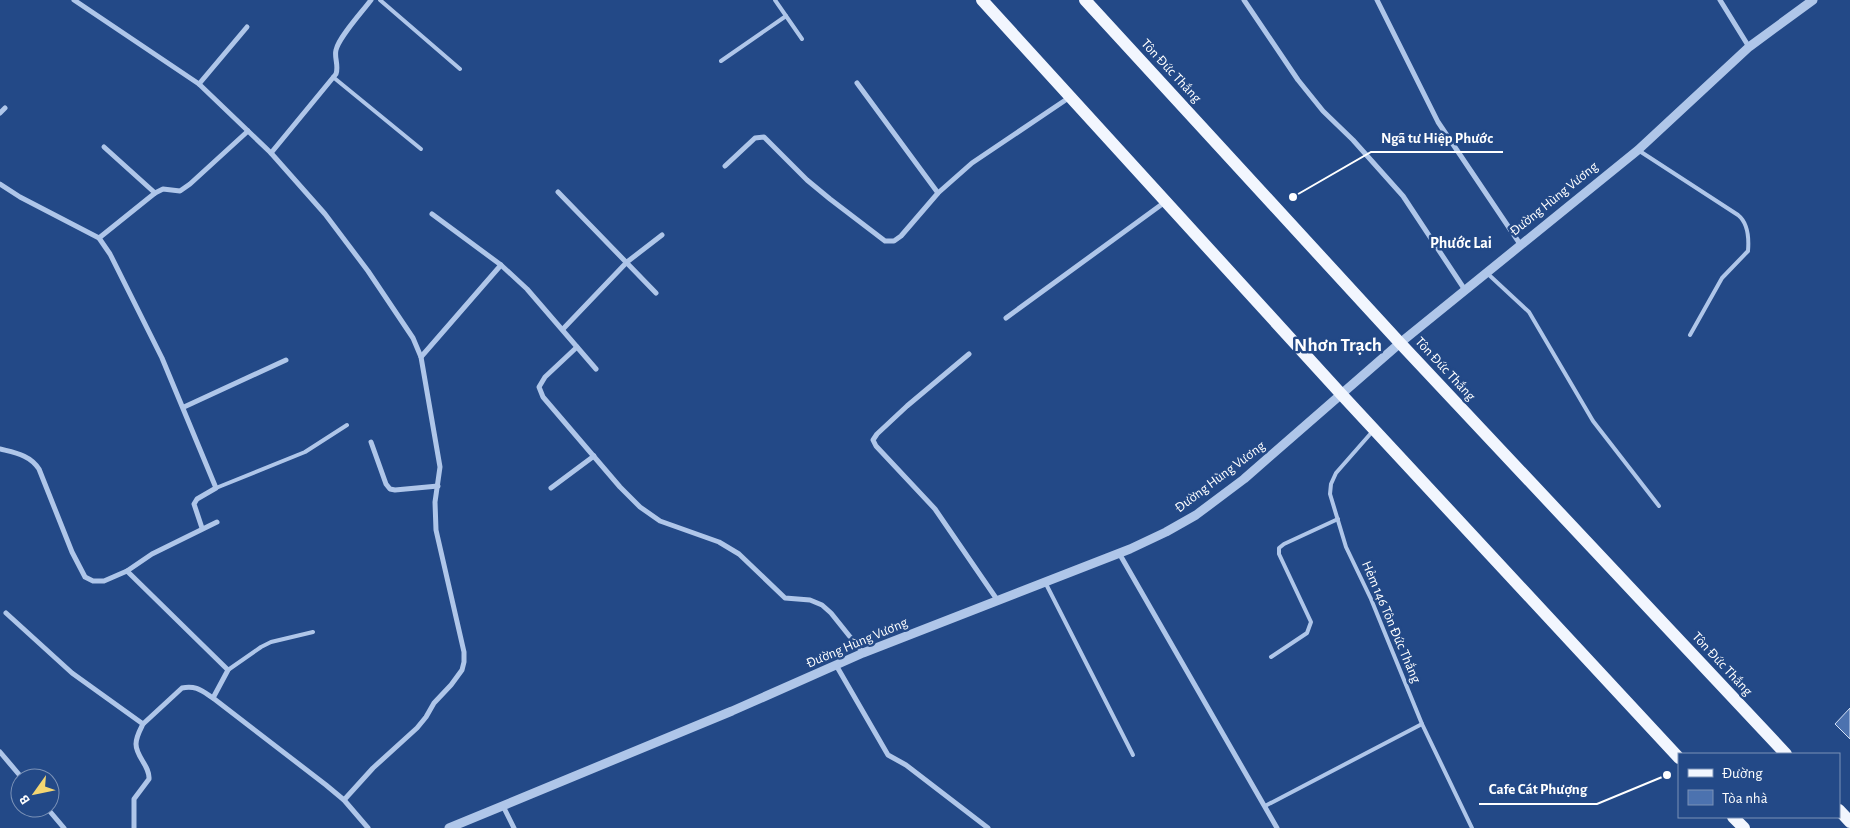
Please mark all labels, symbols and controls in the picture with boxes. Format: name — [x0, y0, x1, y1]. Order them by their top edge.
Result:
street label: Tôn Đức Thắng — [1138, 36, 1205, 106]
callout: Ngã tư Hiệp Phước — [1371, 122, 1503, 152]
text: Ngã tư Hiệp Phước — [1381, 131, 1493, 146]
street label: Đường Hùng Vương — [1507, 159, 1601, 239]
district label: Phước Lai — [1430, 235, 1492, 251]
street label: Tôn Đức Thắng — [1412, 334, 1479, 404]
district label: Nhơn Trạch — [1294, 336, 1382, 355]
street label: Đường Hùng Vương — [1172, 439, 1268, 515]
street label: Hẻm 146 Tôn Đức Thắng — [1359, 559, 1424, 685]
street label: Đường Hùng Vương — [804, 615, 910, 671]
street label: Tôn Đức Thắng — [1689, 629, 1756, 699]
legend — [1678, 753, 1840, 818]
text: Đường — [1722, 766, 1763, 781]
north arrow — [10, 768, 60, 818]
callout: Cafe Cát Phượng — [1479, 774, 1597, 804]
text: Cafe Cát Phượng — [1489, 782, 1588, 797]
text: Tòa nhà — [1722, 791, 1768, 806]
text: B — [17, 792, 33, 807]

